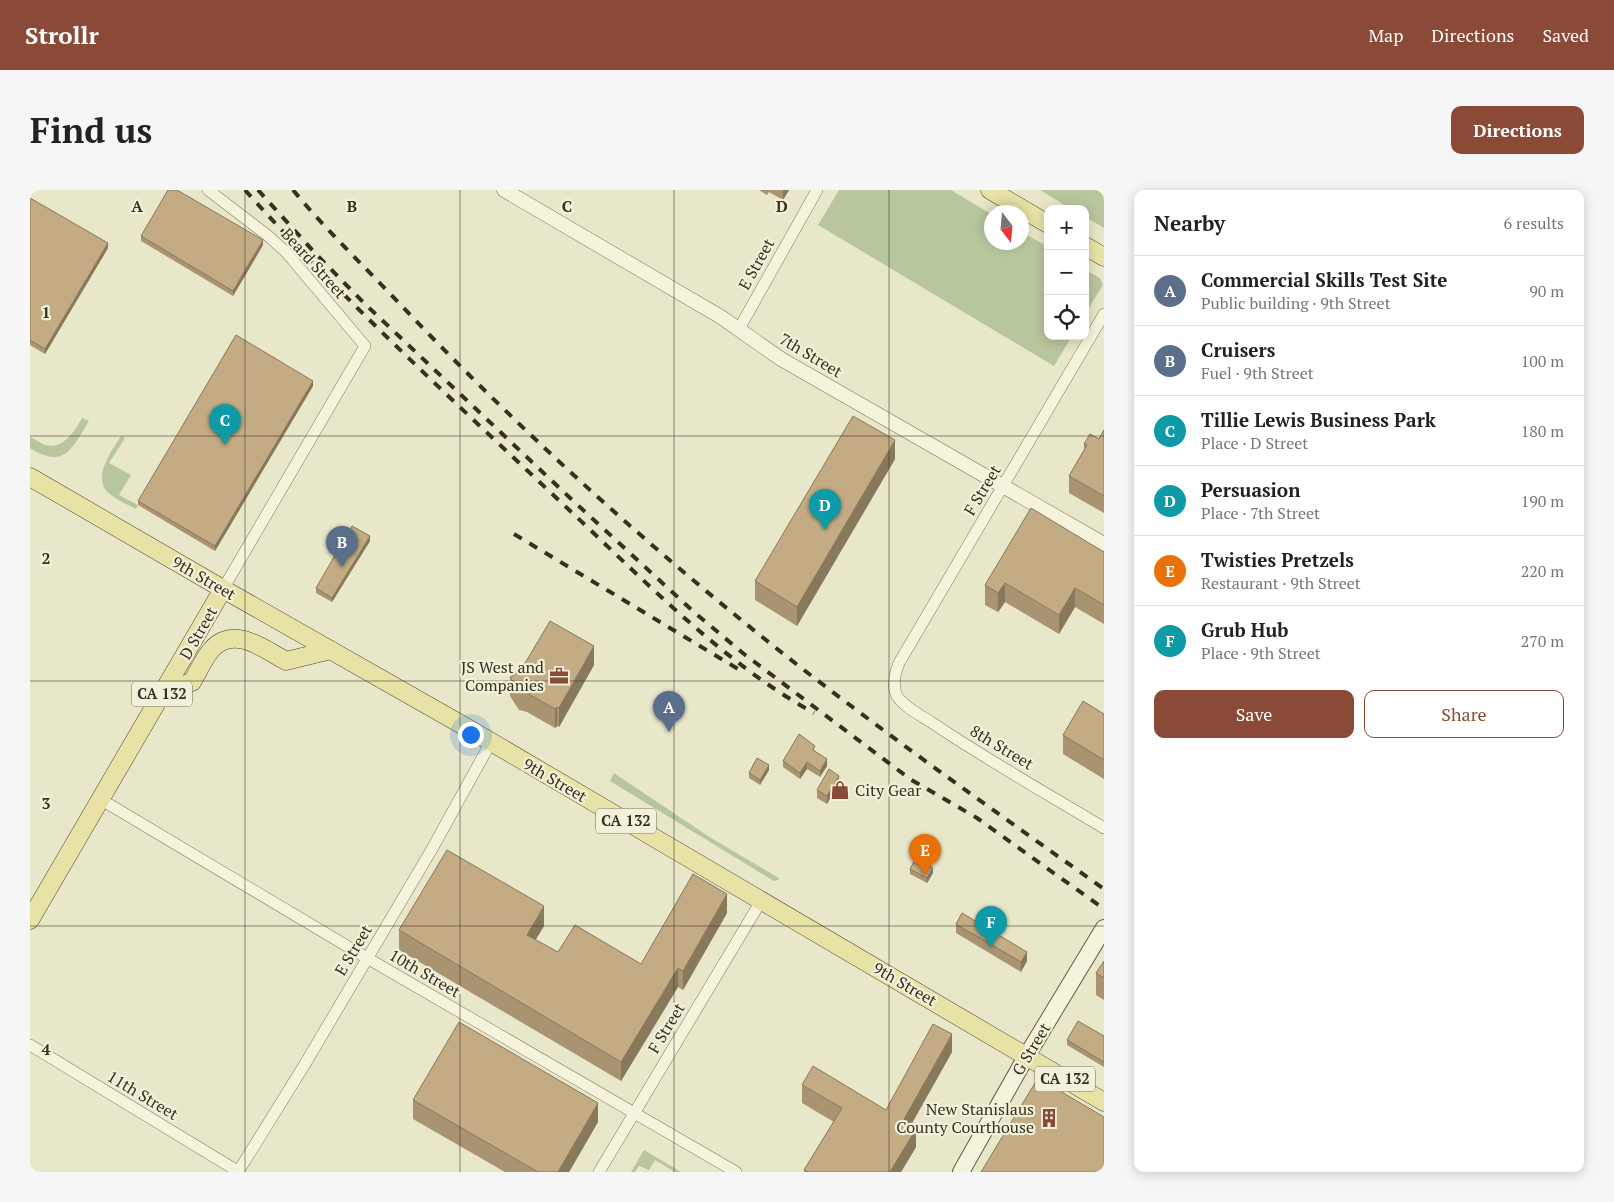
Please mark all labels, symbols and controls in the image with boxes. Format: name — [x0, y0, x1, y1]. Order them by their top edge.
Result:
text: Strollr — [25, 19, 99, 51]
text: Map — [1368, 23, 1403, 47]
text: Directions — [1431, 23, 1514, 47]
text: Saved — [1542, 23, 1589, 47]
button: Directions — [1451, 106, 1584, 154]
text: Find us — [30, 107, 152, 153]
text: A — [131, 195, 143, 217]
text: B — [347, 195, 357, 217]
text: C — [562, 195, 572, 217]
text: D — [776, 195, 788, 217]
north arrow — [984, 205, 1029, 250]
map controls — [1044, 205, 1089, 340]
button: + — [1044, 205, 1089, 250]
text: Nearby — [1154, 209, 1225, 237]
text: 6 results — [1504, 212, 1564, 234]
street label: Beard Street — [277, 223, 352, 303]
street label: E Street — [733, 234, 779, 294]
button: − — [1044, 250, 1089, 295]
text: Commercial Skills Test Site — [1201, 267, 1447, 292]
text: A — [1164, 280, 1176, 302]
text: 90 m — [1529, 280, 1564, 302]
text: Public building · 9th Street — [1201, 292, 1391, 314]
button: locate — [1044, 295, 1089, 340]
text: 1 — [41, 301, 51, 323]
street label: 7th Street — [775, 328, 847, 382]
text: Cruisers — [1201, 337, 1275, 362]
text: B — [1165, 350, 1175, 372]
text: 100 m — [1521, 350, 1564, 372]
text: Fuel · 9th Street — [1201, 362, 1314, 384]
pin: C — [209, 404, 241, 445]
text: Tillie Lewis Business Park — [1201, 407, 1436, 432]
text: C — [1165, 420, 1175, 442]
text: 180 m — [1521, 420, 1564, 442]
text: Place · D Street — [1201, 432, 1308, 454]
street label: F Street — [958, 461, 1006, 519]
text: Persuasion — [1201, 477, 1300, 502]
pin: D — [809, 489, 841, 530]
text: D — [1164, 490, 1176, 512]
text: 190 m — [1521, 490, 1564, 512]
text: Place · 7th Street — [1201, 502, 1320, 524]
pin: B — [326, 526, 358, 567]
text: 2 — [41, 547, 51, 569]
text: Twisties Pretzels — [1201, 547, 1354, 572]
street label: 9th Street — [168, 551, 240, 605]
text: E — [1165, 560, 1175, 582]
text: 220 m — [1521, 560, 1564, 582]
text: Restaurant · 9th Street — [1201, 572, 1361, 594]
street label: D Street — [174, 602, 222, 664]
text: Grub Hub — [1201, 617, 1288, 642]
text: F — [1165, 630, 1175, 652]
text: 270 m — [1521, 630, 1564, 652]
text: Place · 9th Street — [1201, 642, 1321, 664]
place label: JS West and Companies — [461, 656, 544, 696]
office icon: JS West and Companies — [548, 665, 570, 687]
road number: CA 132 — [132, 682, 192, 706]
button: Save — [1154, 690, 1354, 738]
button: Share — [1364, 690, 1564, 738]
pin: A — [653, 691, 685, 732]
street label: 8th Street — [966, 719, 1038, 775]
your location — [458, 722, 484, 748]
street label: 9th Street — [519, 753, 591, 807]
shop icon: City Gear — [829, 779, 851, 801]
place label: City Gear — [855, 779, 922, 801]
text: 3 — [41, 792, 51, 814]
road number: CA 132 — [596, 808, 656, 834]
pin: E — [909, 834, 941, 875]
pin: F — [975, 906, 1007, 947]
street label: E Street — [329, 920, 377, 980]
street label: 10th Street — [385, 944, 465, 1002]
street label: 9th Street — [869, 957, 941, 1011]
street label: F Street — [642, 999, 690, 1057]
street label: G Street — [1007, 1019, 1055, 1079]
text: 4 — [41, 1038, 51, 1060]
street label: 11th Street — [103, 1065, 183, 1125]
road number: CA 132 — [1035, 1066, 1095, 1092]
place label: New Stanislaus County Courthouse — [896, 1098, 1034, 1138]
building icon: New Stanislaus County Courthouse — [1038, 1107, 1060, 1129]

